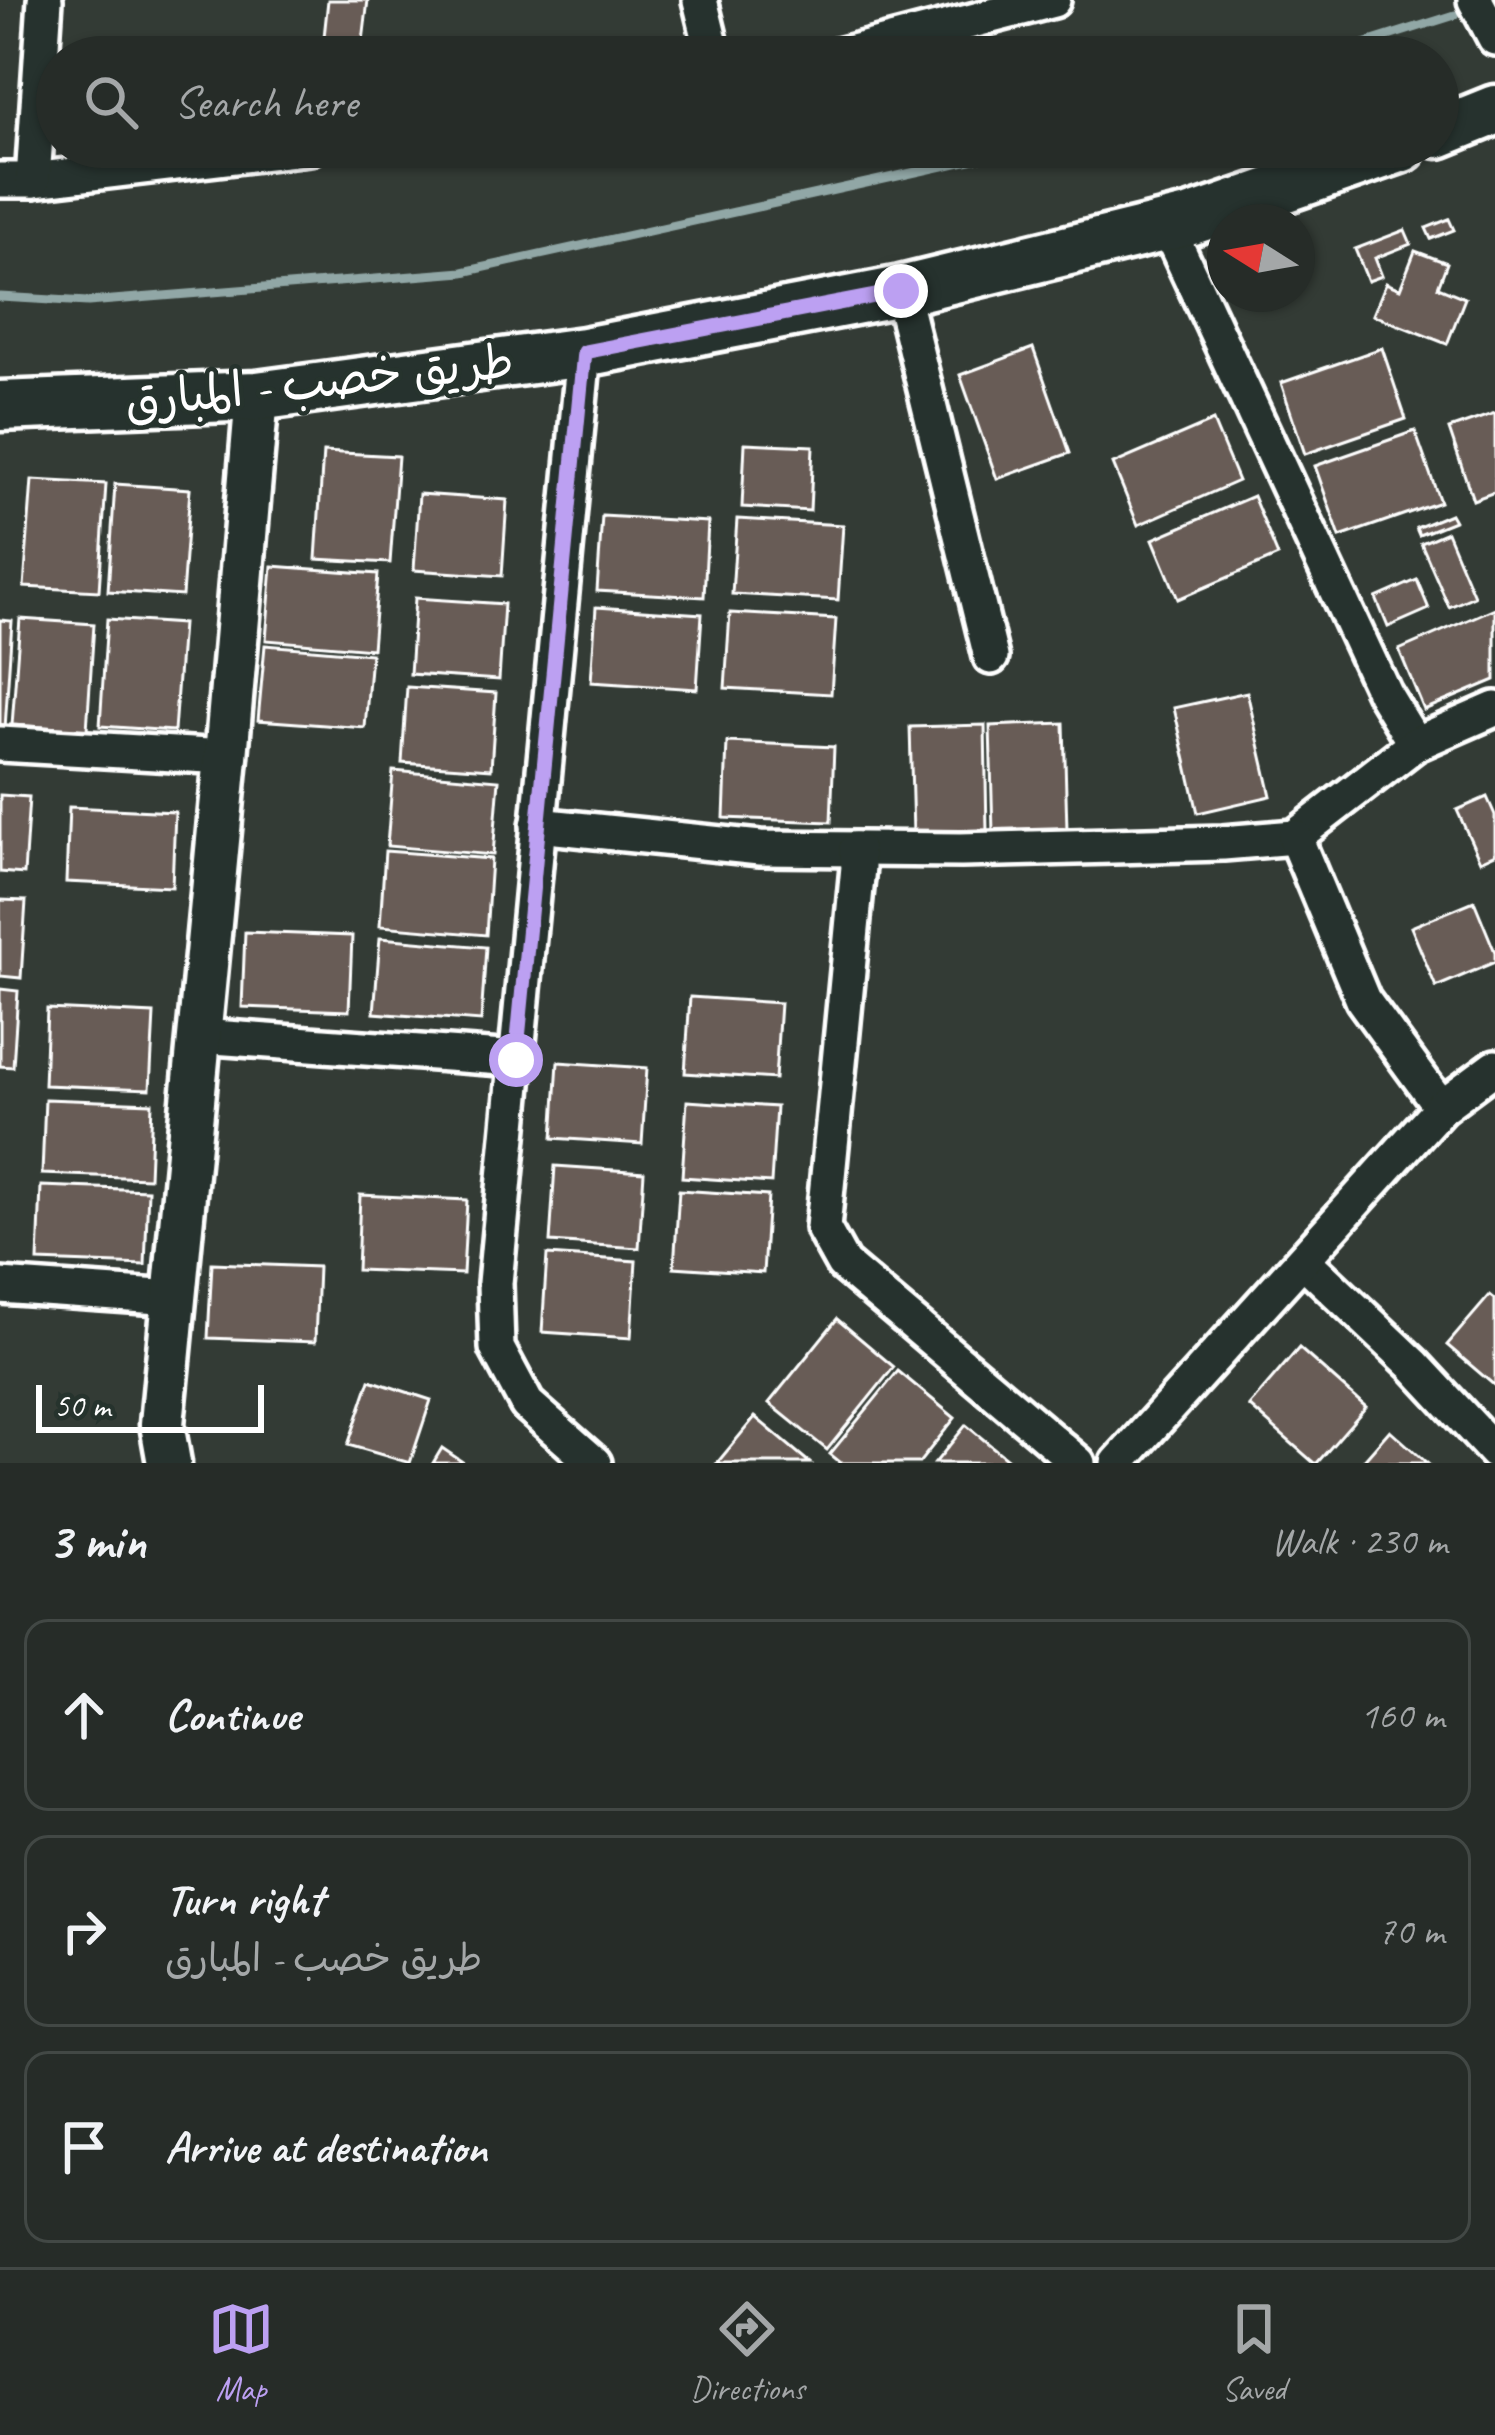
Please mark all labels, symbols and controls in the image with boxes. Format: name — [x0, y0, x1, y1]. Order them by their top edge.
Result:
search box — [36, 36, 1459, 168]
icon: search — [78, 69, 144, 135]
text: Search here — [174, 74, 357, 131]
north arrow — [1207, 204, 1315, 312]
route end — [874, 264, 928, 318]
street label: طريق خصب - المبارق — [122, 331, 517, 431]
route start — [489, 1033, 543, 1087]
scale bar — [36, 1379, 264, 1432]
text: 50 m — [54, 1385, 110, 1427]
text: 3 min — [48, 1509, 146, 1573]
text: Walk · 230 m — [1271, 1517, 1447, 1566]
icon: ahead — [51, 1682, 117, 1748]
text: Continue — [165, 1687, 299, 1744]
text: 160 m — [1360, 1691, 1444, 1740]
text: Turn right — [165, 1871, 323, 1928]
icon: right — [51, 1898, 117, 1964]
text: 70 m — [1378, 1907, 1444, 1956]
text: طريق خصب - المبارق — [165, 1934, 482, 1983]
icon: arrive — [51, 2114, 117, 2180]
text: Arrive at destination — [165, 2119, 487, 2176]
tab: Map — [208, 2296, 274, 2410]
tab: Directions — [690, 2296, 805, 2410]
tab: Saved — [1221, 2296, 1287, 2410]

